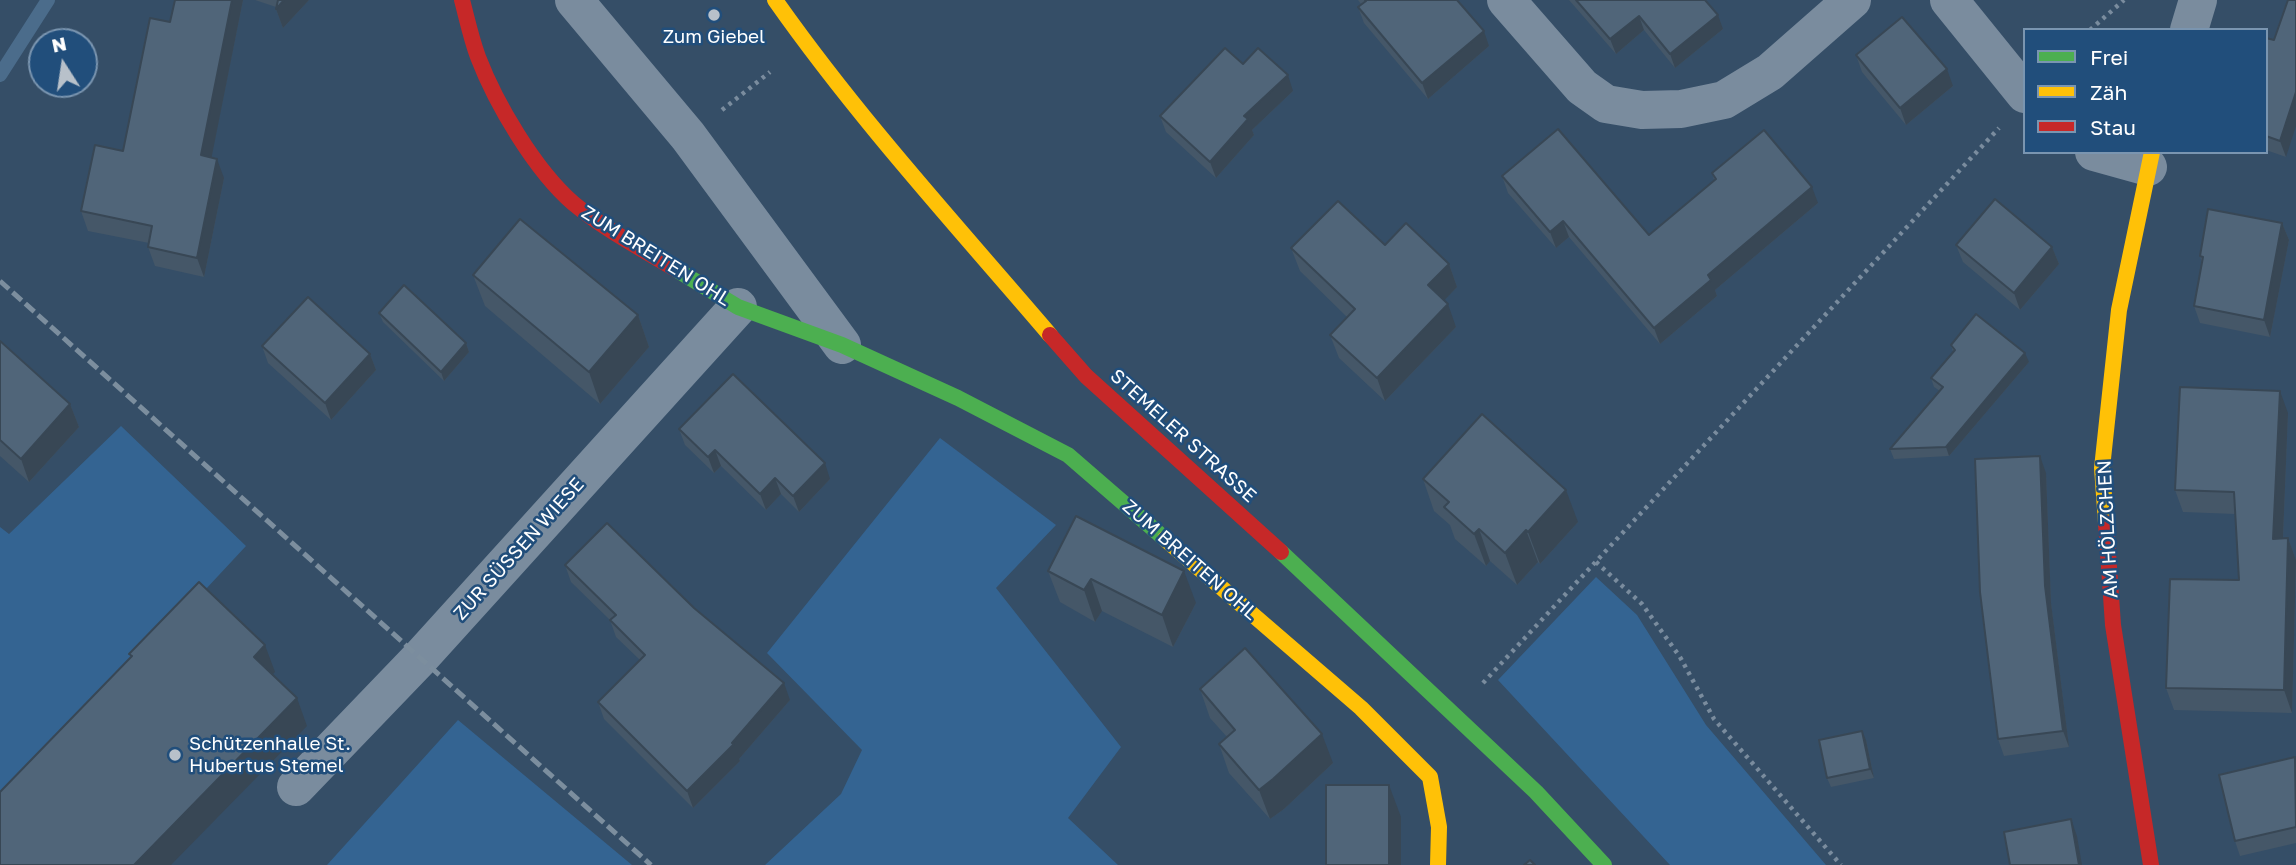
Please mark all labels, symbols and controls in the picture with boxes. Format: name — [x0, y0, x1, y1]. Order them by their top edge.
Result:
marker: Zum Giebel — [706, 7, 722, 23]
place label: Zum Giebel — [663, 26, 765, 48]
north arrow — [28, 28, 98, 98]
legend — [2023, 28, 2268, 154]
text: N — [49, 31, 68, 57]
text: Frei — [2090, 44, 2128, 70]
text: Zäh — [2090, 79, 2127, 105]
text: Stau — [2090, 114, 2136, 140]
street label: ZUM BREITEN OHL — [577, 201, 735, 311]
street label: STEMELER STRASSE — [1105, 364, 1261, 508]
street label: AM HÖLZCHEN — [2093, 459, 2123, 599]
street label: ZUR SÜSSEN WIESE — [449, 473, 589, 625]
street label: ZUM BREITEN OHL — [1118, 495, 1262, 625]
place label: Schützenhalle St. Hubertus Stemel — [189, 733, 351, 777]
marker: Schützenhalle St. Hubertus Stemel — [167, 747, 183, 763]

